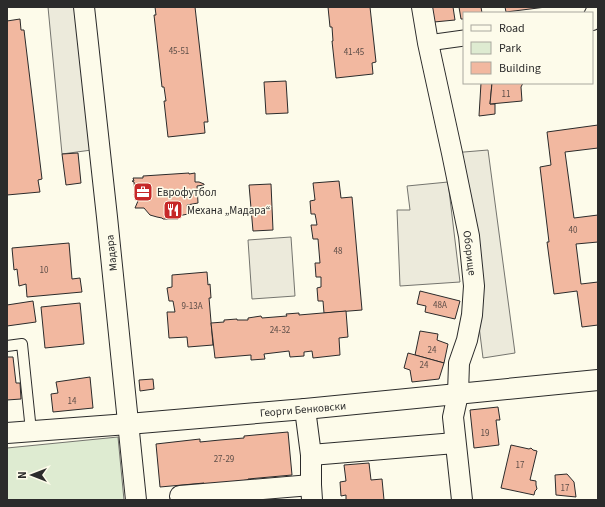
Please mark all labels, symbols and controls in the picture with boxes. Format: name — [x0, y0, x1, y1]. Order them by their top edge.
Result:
legend — [463, 12, 593, 84]
text: Road — [499, 20, 525, 37]
text: Park — [499, 40, 521, 57]
house number: 45-51 — [169, 45, 189, 58]
house number: 41-45 — [344, 46, 365, 59]
text: Building — [499, 60, 541, 77]
house number: 11 — [502, 88, 510, 101]
office icon: Еврофутбол — [132, 181, 154, 203]
place label: Еврофутбол — [157, 185, 216, 200]
restaurant icon: Механа „Мадара“ — [162, 199, 184, 221]
place label: Механа „Мадара“ — [187, 203, 271, 218]
house number: 40 — [569, 224, 578, 237]
street label: Оборище — [459, 230, 480, 277]
street label: Мадара — [102, 234, 121, 272]
house number: 48 — [334, 245, 343, 258]
house number: 10 — [40, 264, 49, 277]
house number: 48А — [433, 299, 447, 312]
house number: 9-13А — [181, 300, 203, 313]
house number: 24-32 — [270, 324, 291, 337]
house number: 24 — [428, 344, 437, 357]
house number: 24 — [420, 359, 429, 372]
house number: 14 — [68, 395, 77, 408]
street label: Георги Бенковски — [259, 398, 347, 421]
house number: 19 — [481, 427, 490, 440]
house number: 27-29 — [214, 453, 235, 466]
north arrow — [12, 455, 52, 495]
house number: 17 — [516, 459, 525, 472]
text: N — [15, 471, 30, 479]
house number: 17 — [561, 482, 570, 495]

